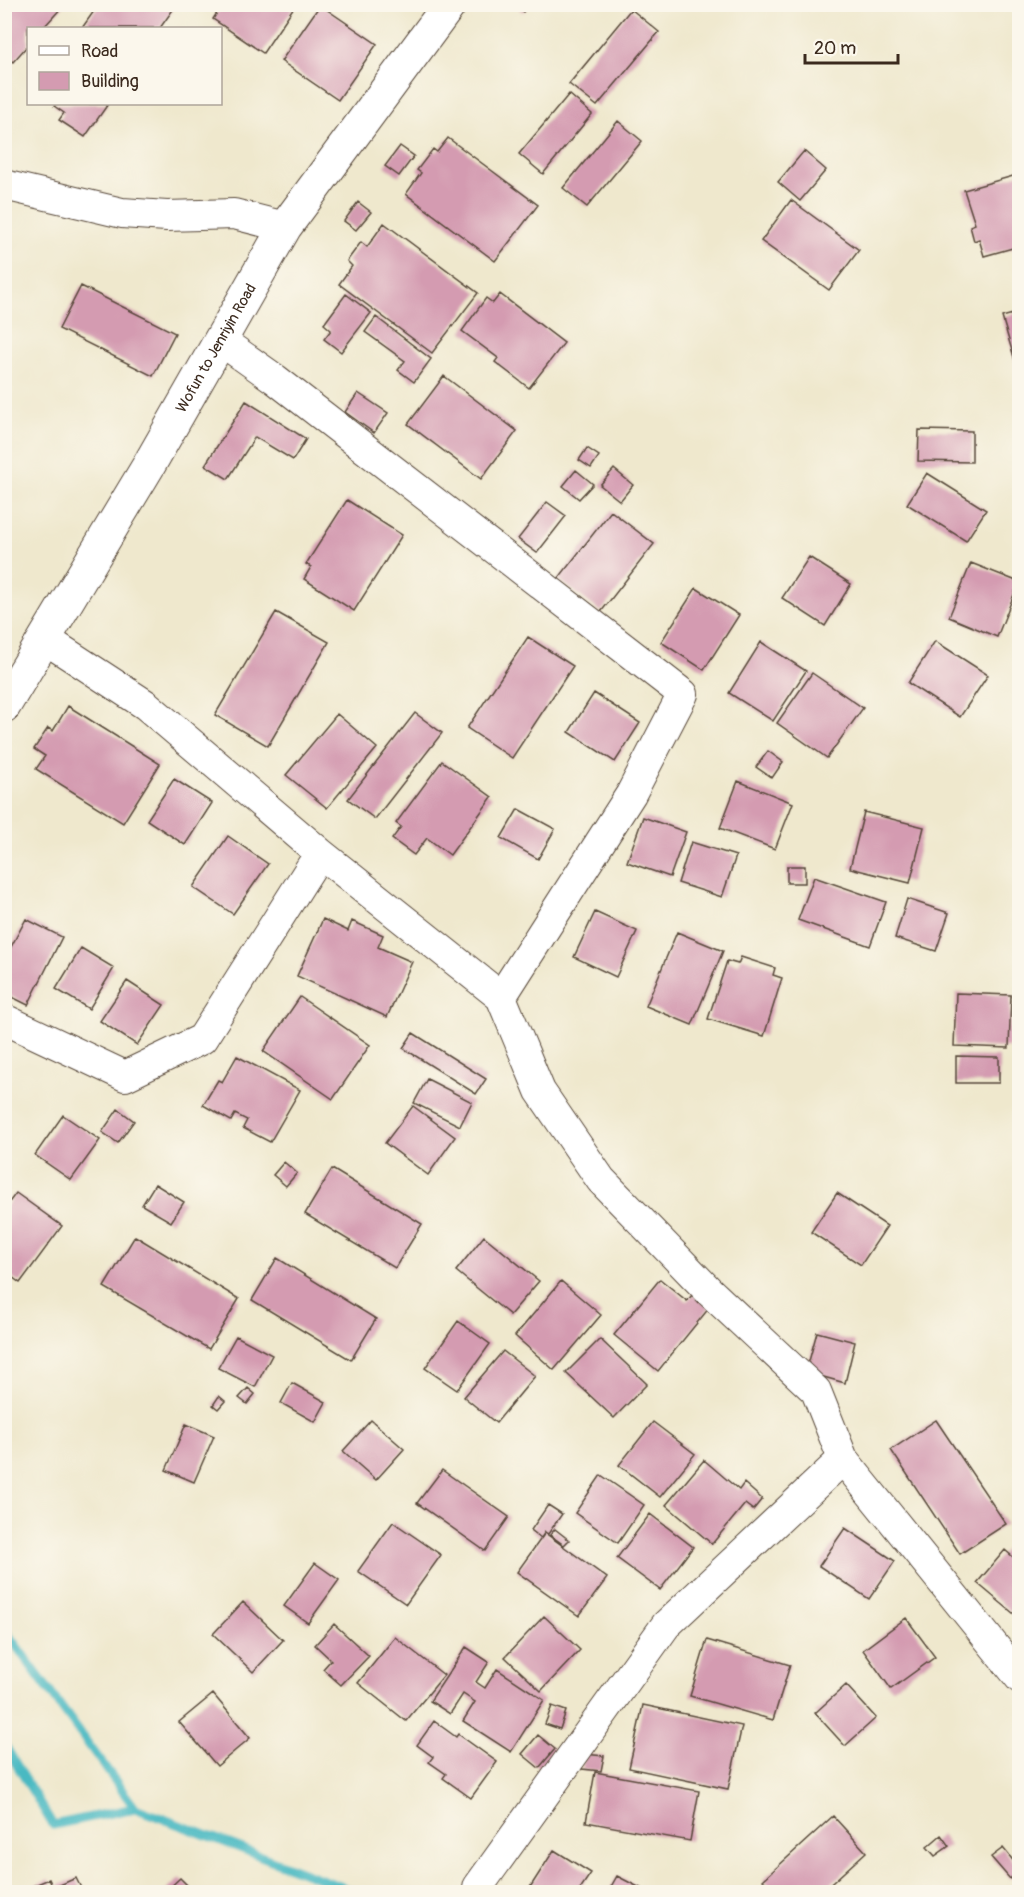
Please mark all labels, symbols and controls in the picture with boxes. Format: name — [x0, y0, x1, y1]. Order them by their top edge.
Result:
legend — [27, 27, 222, 105]
scale bar — [805, 27, 898, 65]
text: 20 m — [814, 37, 856, 60]
text: Road — [81, 40, 118, 63]
text: Building — [81, 70, 139, 93]
street label: Wofun to Jenriyin Road — [172, 280, 261, 416]

